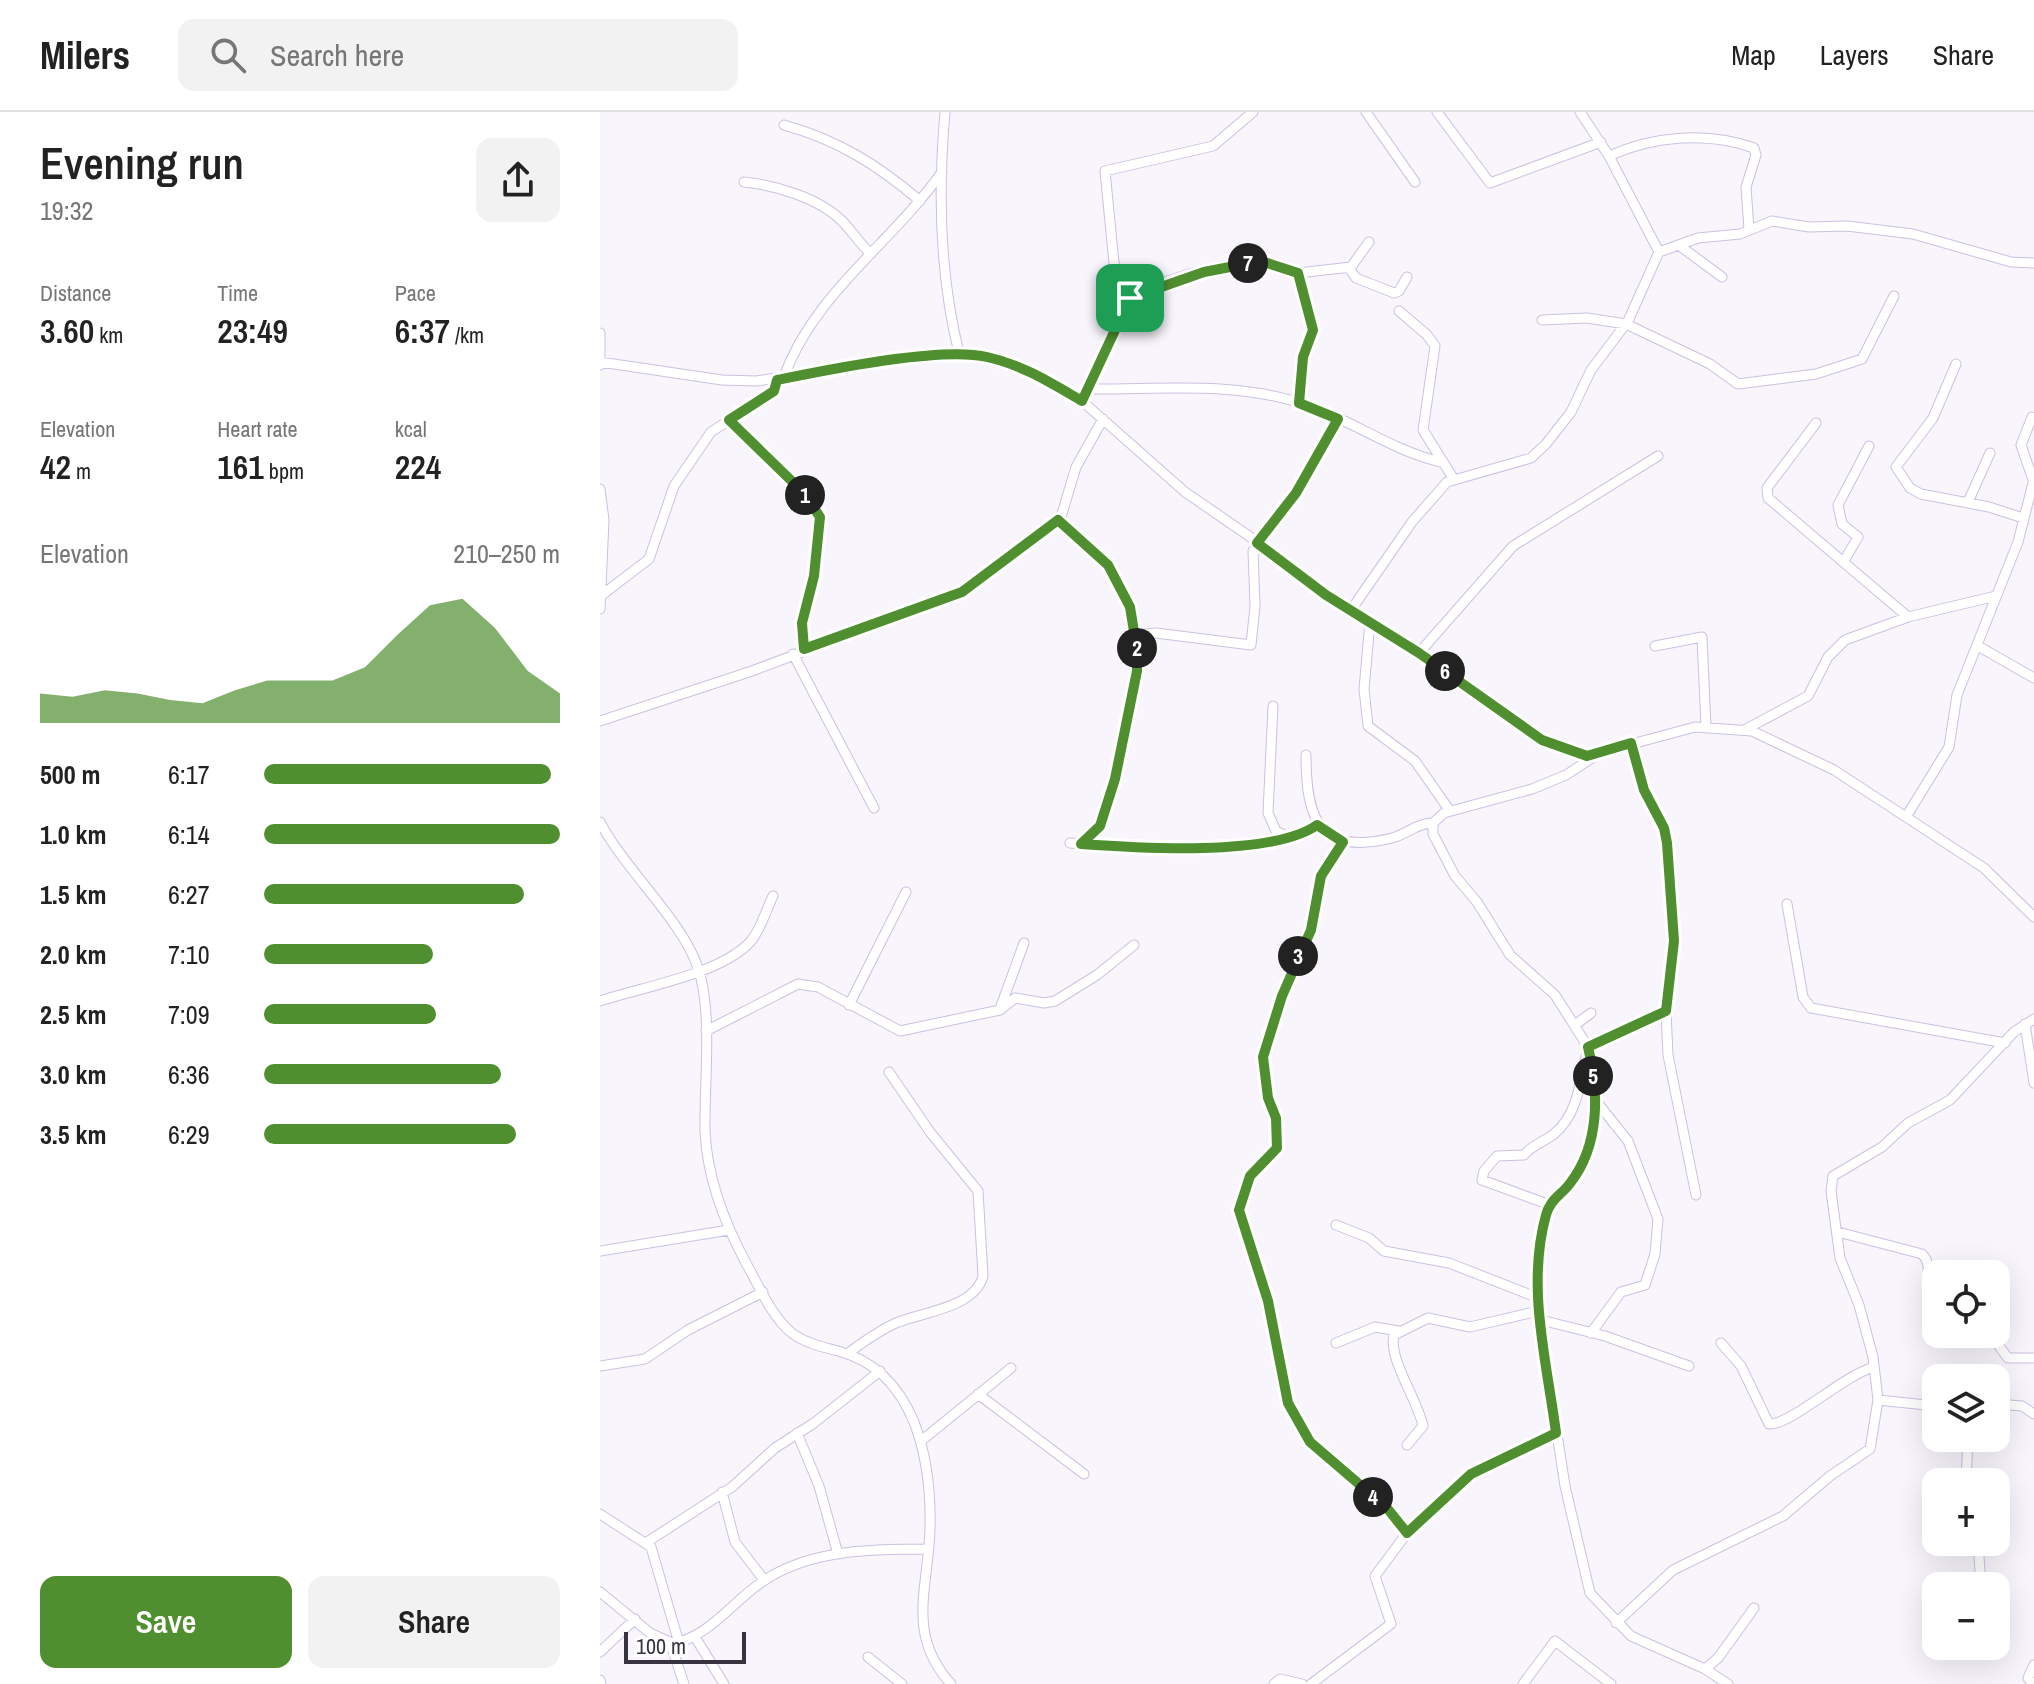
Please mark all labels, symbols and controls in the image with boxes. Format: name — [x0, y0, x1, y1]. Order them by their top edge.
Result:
search box — [178, 19, 738, 91]
text: Milers — [40, 30, 130, 81]
icon: search — [206, 33, 250, 77]
text: Search here — [270, 35, 404, 75]
text: Map — [1731, 36, 1776, 74]
text: Layers — [1820, 36, 1889, 74]
text: Share — [1933, 36, 1994, 74]
text: Evening run — [40, 133, 244, 193]
button: share — [476, 138, 560, 222]
text: 19:32 — [40, 193, 93, 228]
pin: 7 — [1228, 243, 1268, 283]
text: 7 — [1243, 248, 1253, 278]
pin — [1096, 264, 1164, 332]
icon: arrive — [1108, 276, 1152, 320]
text: Distance — [40, 278, 111, 308]
text: Time — [217, 278, 258, 308]
text: Pace — [395, 278, 436, 308]
text: 3.60 — [40, 308, 94, 354]
text: 23:49 — [217, 308, 288, 354]
text: 6:37 — [395, 308, 450, 354]
text: km — [94, 320, 123, 350]
text: /km — [450, 320, 484, 350]
text: Elevation — [40, 414, 115, 444]
text: Heart rate — [217, 414, 298, 444]
text: kcal — [395, 414, 427, 444]
text: 42 — [40, 444, 71, 490]
text: 161 — [217, 444, 264, 490]
text: 224 — [395, 444, 441, 490]
text: m — [71, 456, 91, 486]
text: bpm — [264, 456, 304, 486]
pin: 1 — [785, 475, 825, 515]
text: 1 — [800, 480, 810, 510]
text: Elevation — [40, 536, 129, 571]
text: 210–250 m — [453, 536, 560, 571]
pin: 2 — [1117, 628, 1157, 668]
text: 2 — [1132, 633, 1142, 663]
pin: 6 — [1425, 651, 1465, 691]
text: 6 — [1440, 656, 1450, 686]
text: 500 m — [40, 757, 100, 792]
text: 6:17 — [168, 757, 210, 792]
text: 1.0 km — [40, 817, 106, 852]
text: 6:14 — [168, 817, 210, 852]
text: 1.5 km — [40, 877, 106, 912]
text: 6:27 — [168, 877, 210, 912]
pin: 3 — [1278, 936, 1318, 976]
text: 2.0 km — [40, 937, 106, 972]
text: 7:10 — [168, 937, 210, 972]
text: 3 — [1293, 941, 1303, 971]
text: 2.5 km — [40, 997, 106, 1032]
text: 7:09 — [168, 997, 210, 1032]
pin: 5 — [1573, 1056, 1613, 1096]
text: 3.0 km — [40, 1057, 106, 1092]
text: 6:36 — [168, 1057, 210, 1092]
text: 5 — [1588, 1061, 1598, 1091]
text: 3.5 km — [40, 1117, 106, 1152]
text: 6:29 — [168, 1117, 210, 1152]
map controls — [1922, 1260, 2010, 1660]
button: locate — [1922, 1260, 2010, 1348]
button: layers — [1922, 1364, 2010, 1452]
button: + — [1922, 1468, 2010, 1556]
pin: 4 — [1353, 1477, 1393, 1517]
text: 4 — [1368, 1482, 1378, 1512]
button: − — [1922, 1572, 2010, 1660]
button: Save — [40, 1576, 292, 1668]
button: Share — [308, 1576, 560, 1668]
scale bar — [624, 1628, 746, 1664]
text: 100 m — [636, 1631, 686, 1661]

